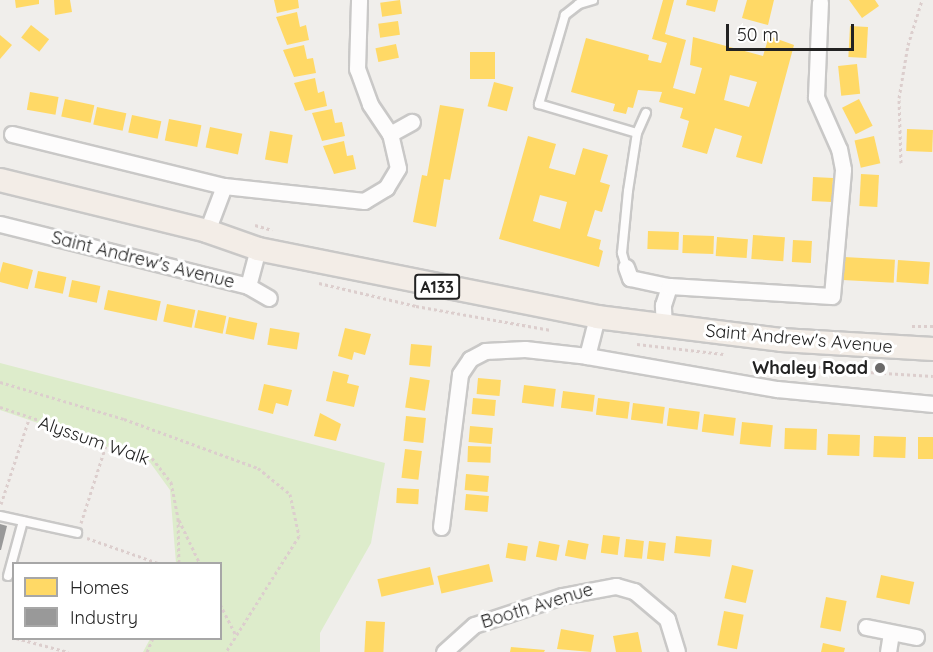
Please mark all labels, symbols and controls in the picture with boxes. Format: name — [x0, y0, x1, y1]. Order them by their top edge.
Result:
scale bar — [729, 12, 856, 50]
text: 50 m — [737, 23, 779, 46]
street label: Saint Andrew's Avenue — [49, 227, 237, 293]
road number: A133 — [413, 274, 461, 300]
street label: Saint Andrew's Avenue — [704, 320, 894, 358]
place label: Whaley Road — [752, 357, 868, 379]
marker: Whaley Road — [873, 361, 887, 375]
street label: Alyssum Walk — [36, 412, 152, 470]
legend — [12, 562, 222, 640]
text: Homes — [70, 576, 129, 599]
street label: Booth Avenue — [478, 579, 596, 633]
text: Industry — [70, 606, 138, 629]

